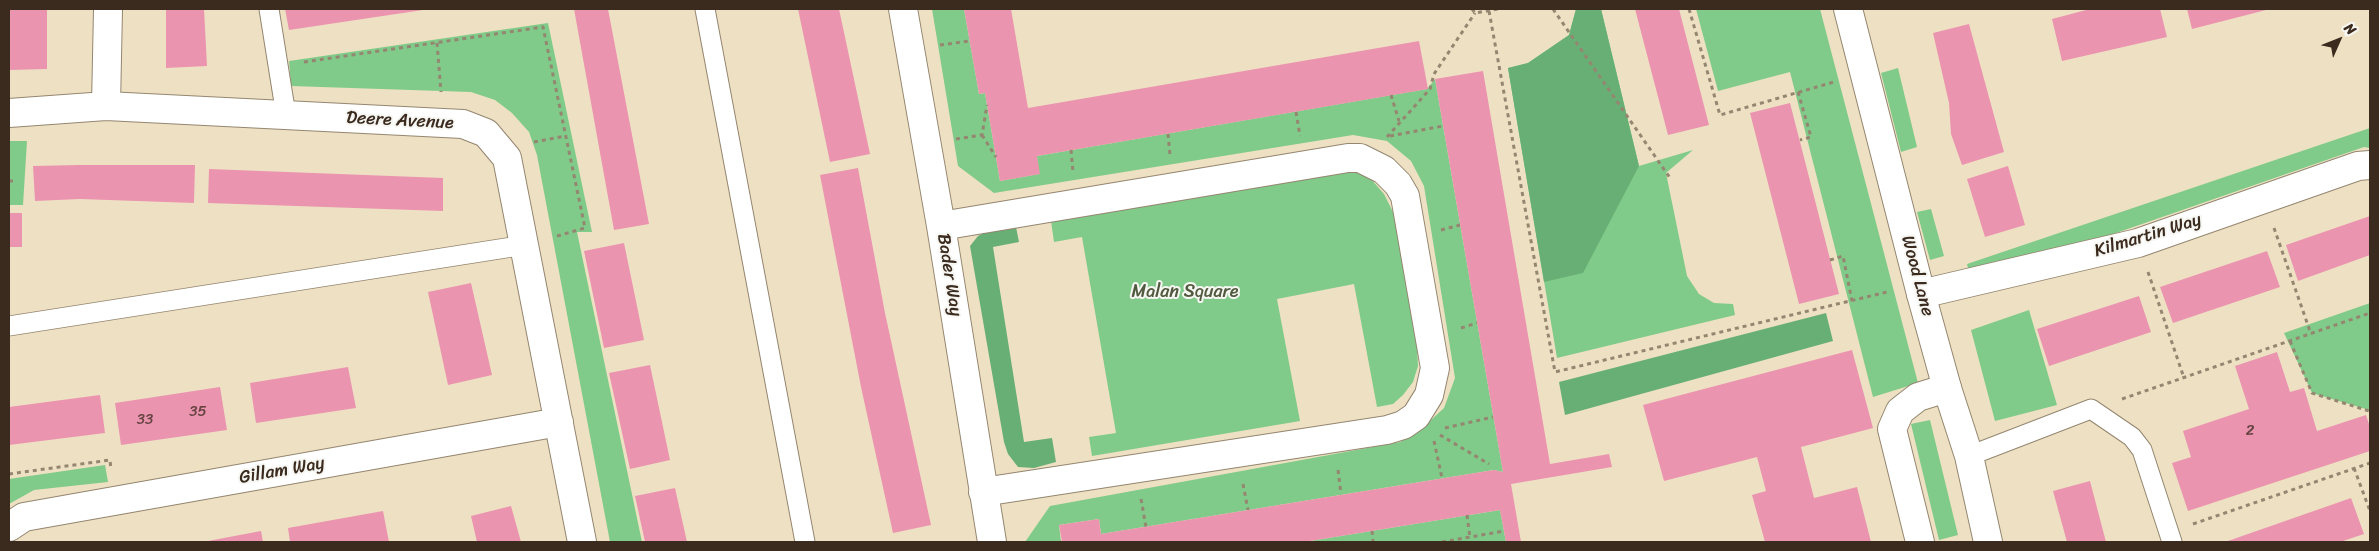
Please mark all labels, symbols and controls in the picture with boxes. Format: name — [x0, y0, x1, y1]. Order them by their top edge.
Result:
north arrow — [2314, 15, 2364, 65]
text: N — [2338, 17, 2363, 41]
street label: Deere Avenue — [346, 107, 454, 135]
street label: Kilmartin Way — [2092, 209, 2204, 263]
street label: Bader Way — [932, 232, 966, 318]
street label: Wood Lane — [1896, 233, 1938, 319]
park label: Malan Square — [1131, 281, 1239, 303]
house number: 35 — [189, 403, 207, 421]
house number: 33 — [137, 411, 153, 429]
house number: 2 — [2246, 422, 2254, 440]
street label: Gillam Way — [238, 453, 326, 489]

